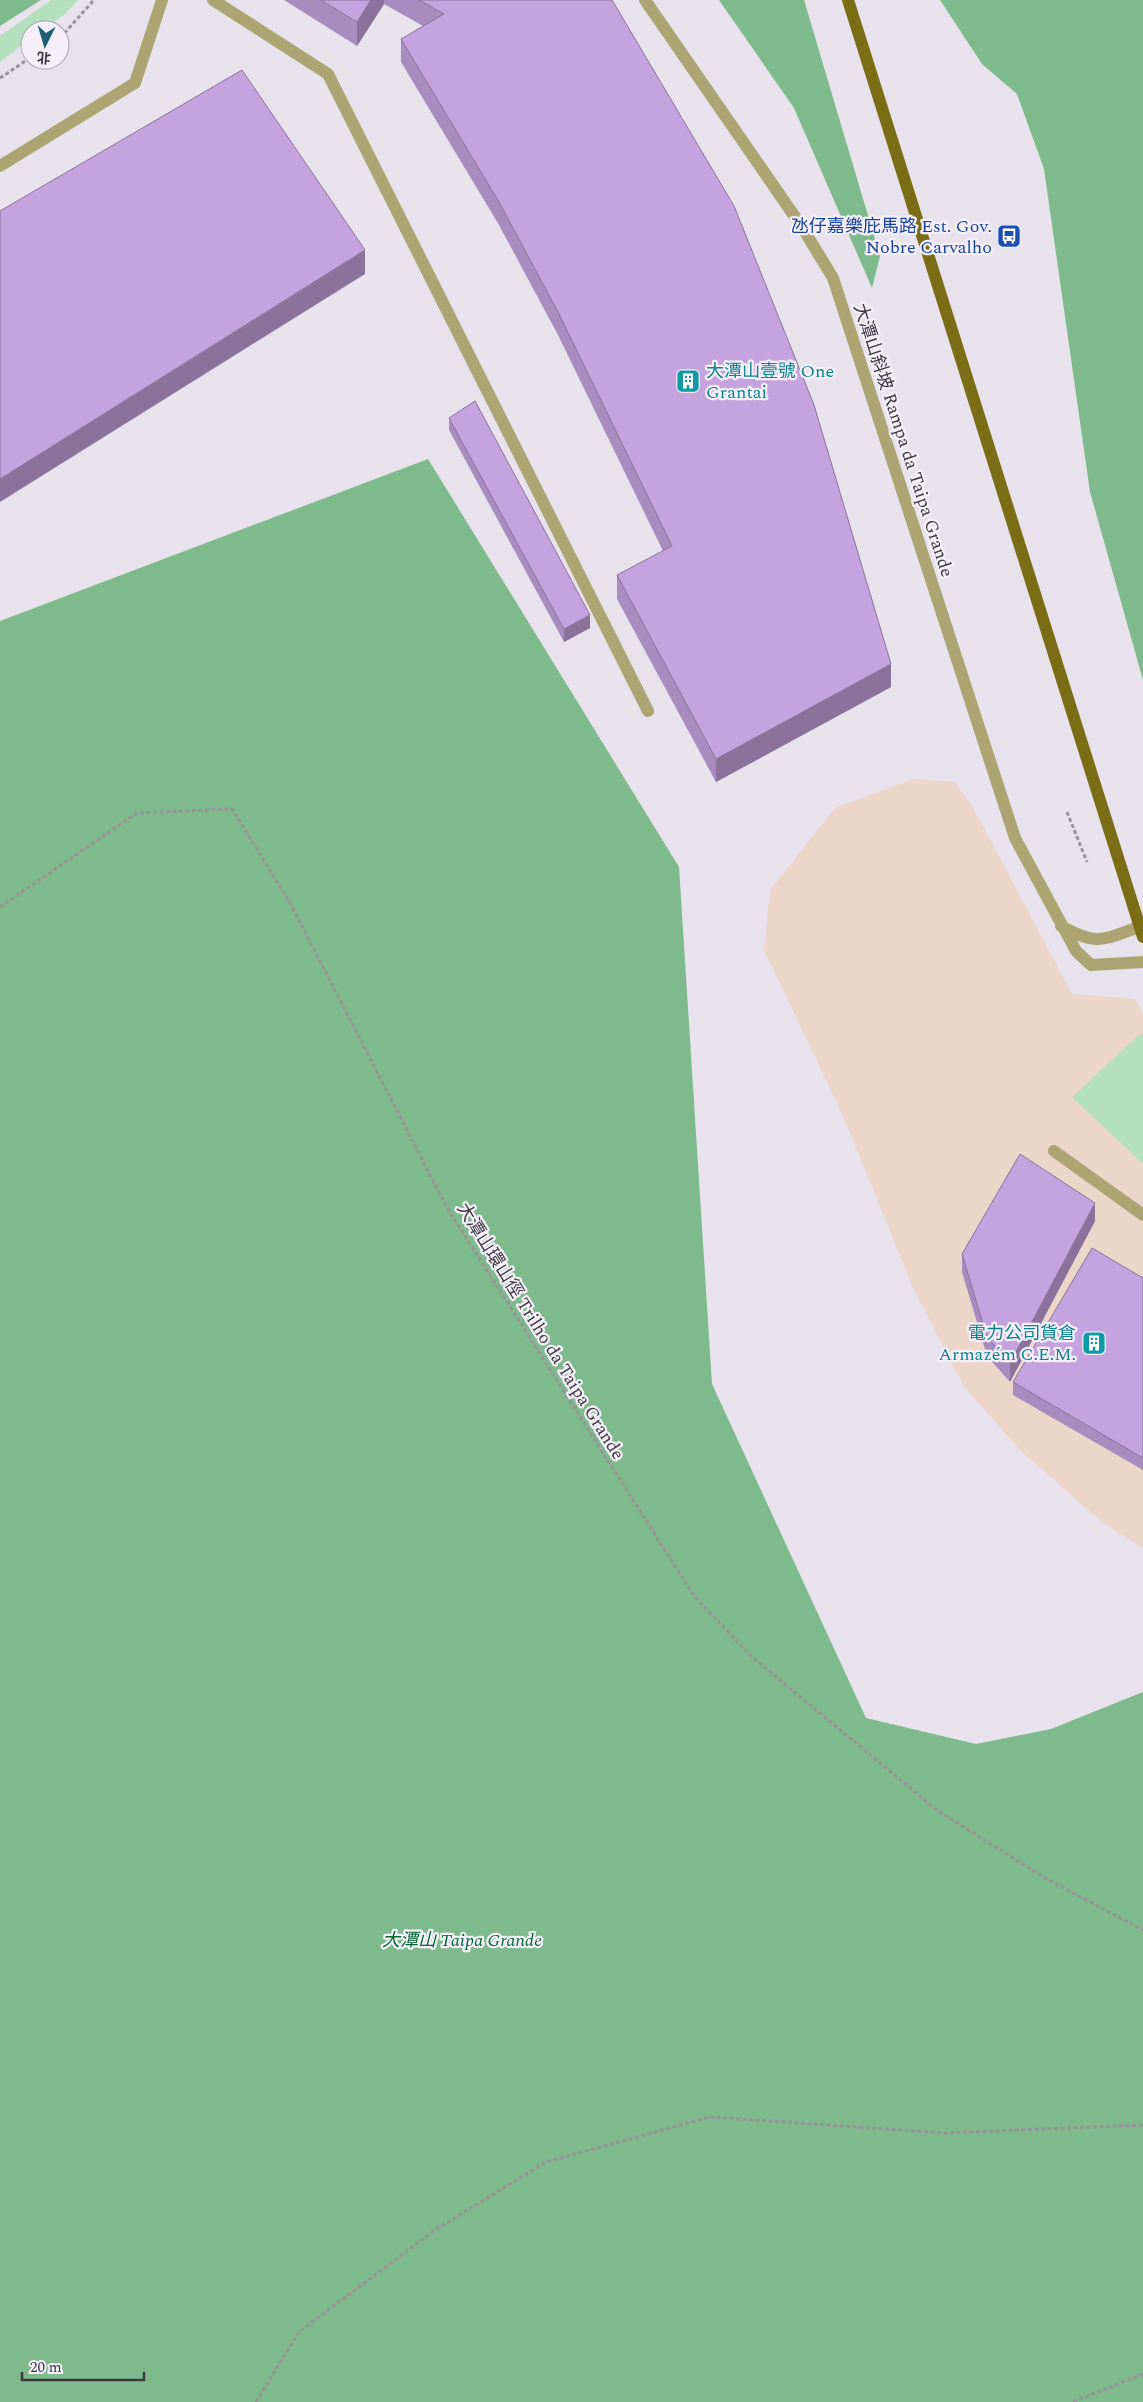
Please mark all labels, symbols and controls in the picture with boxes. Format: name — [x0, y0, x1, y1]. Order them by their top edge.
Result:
north arrow — [20, 20, 70, 70]
text: 北 — [36, 46, 52, 69]
place label: 氹仔嘉樂庇馬路 Est. Gov. Nobre Carvalho — [791, 213, 992, 261]
bus stop icon: 氹仔嘉樂庇馬路 Est. Gov. Nobre Carvalho — [996, 223, 1022, 249]
street label: 大潭山斜坡 Rampa da Taipa Grande — [846, 300, 961, 581]
place label: 大潭山壹號 One Grantai — [706, 358, 834, 406]
building icon: 大潭山壹號 One Grantai — [675, 368, 701, 394]
street label: 大潭山環山徑 Trilho da Taipa Grande — [450, 1197, 631, 1465]
place label: 電力公司貨倉 Armazém C.E.M. — [939, 1320, 1076, 1368]
building icon: 電力公司貨倉 Armazém C.E.M. — [1081, 1330, 1107, 1356]
park label: 大潭山 Taipa Grande — [382, 1927, 542, 1954]
scale bar — [22, 2350, 145, 2382]
text: 20 m — [30, 2356, 62, 2379]

